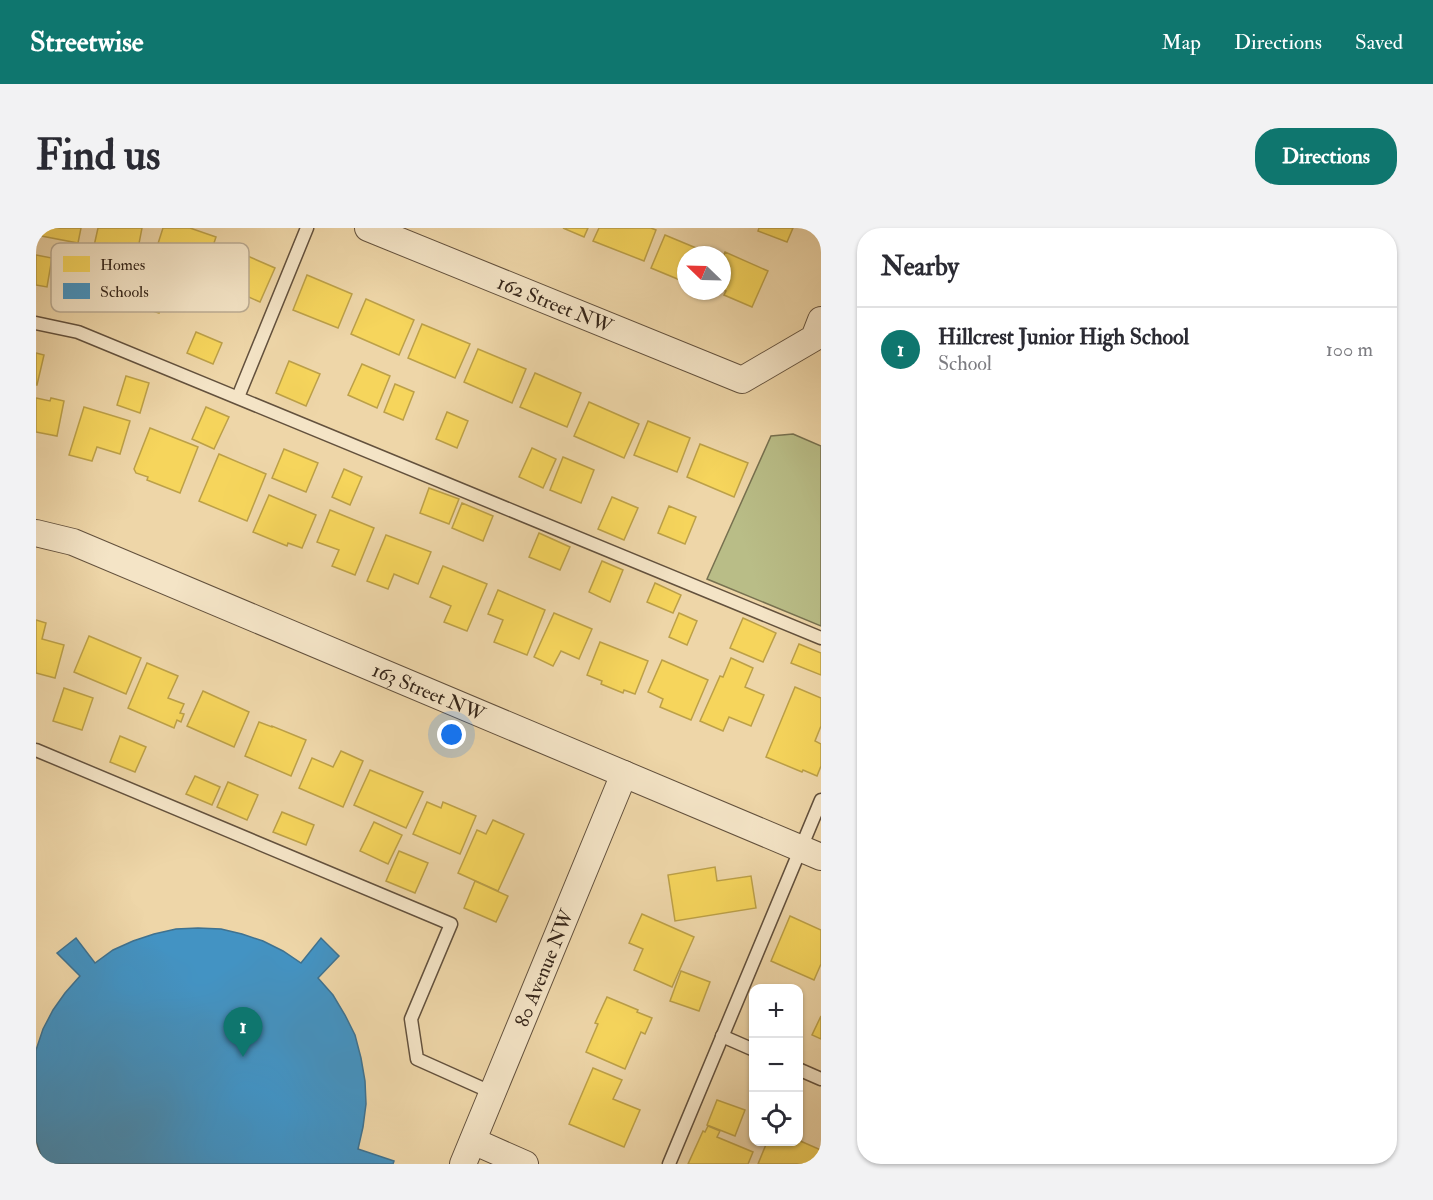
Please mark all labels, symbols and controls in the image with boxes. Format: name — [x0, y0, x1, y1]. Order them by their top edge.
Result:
text: Streetwise — [30, 25, 144, 60]
text: Map — [1161, 29, 1201, 56]
text: Directions — [1234, 29, 1322, 56]
text: Saved — [1355, 29, 1403, 56]
button: Directions — [1255, 128, 1397, 185]
text: Find us — [36, 130, 160, 182]
legend — [51, 243, 249, 312]
north arrow — [677, 246, 731, 300]
text: Nearby — [881, 251, 959, 283]
text: Homes — [100, 255, 145, 275]
street label: 162 Street NW — [494, 269, 617, 339]
text: Schools — [100, 282, 149, 302]
text: Hillcrest Junior High School — [938, 323, 1189, 351]
text: 1 — [897, 337, 904, 362]
text: 100 m — [1326, 337, 1373, 362]
text: School — [938, 351, 992, 376]
street label: 163 Street NW — [369, 657, 489, 727]
your location — [437, 720, 466, 749]
street label: 80 Avenue NW — [509, 905, 579, 1030]
map controls — [749, 984, 803, 1146]
button: + — [749, 984, 803, 1038]
pin: 1 — [224, 1008, 262, 1057]
button: − — [749, 1038, 803, 1092]
button: locate — [749, 1092, 803, 1146]

